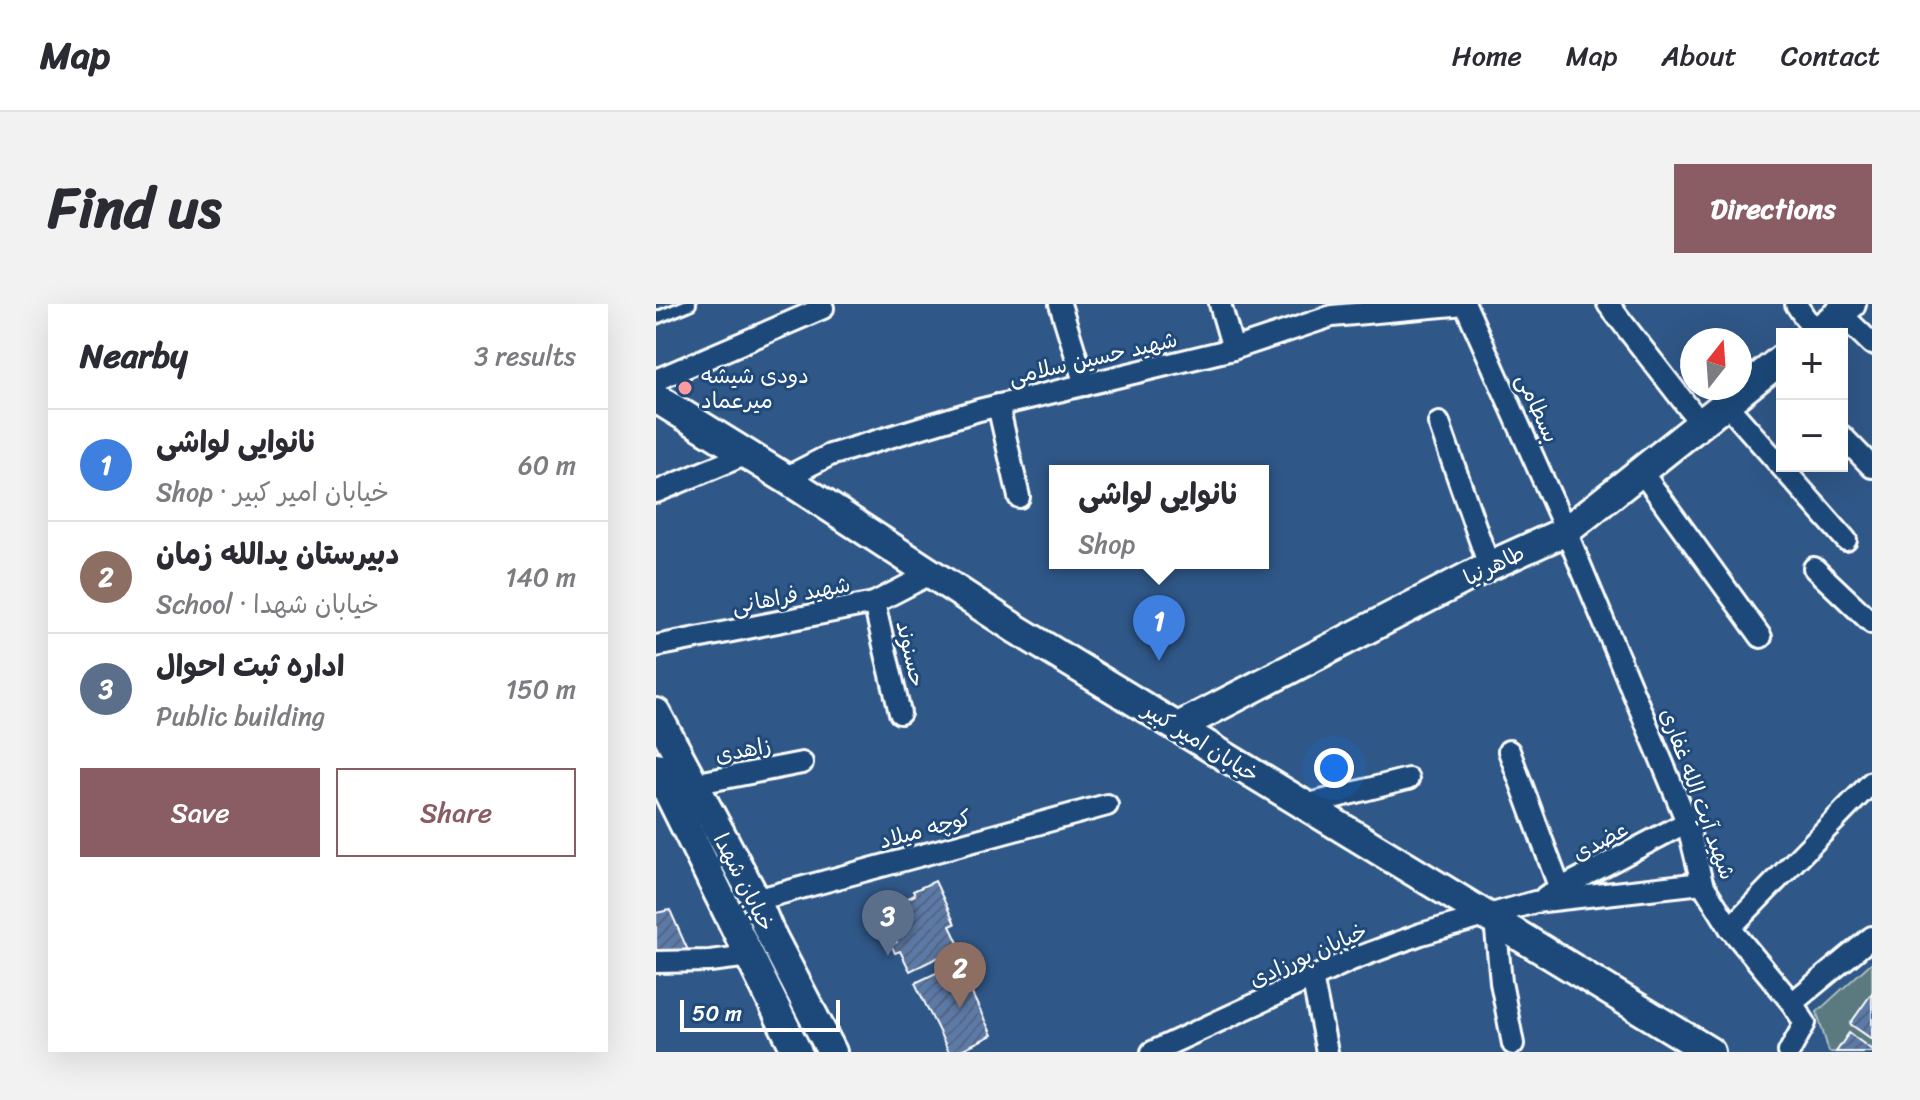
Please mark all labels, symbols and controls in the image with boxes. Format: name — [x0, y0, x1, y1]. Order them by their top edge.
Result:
text: Map — [40, 22, 110, 89]
text: Home — [1452, 31, 1522, 80]
text: Map — [1566, 31, 1617, 80]
text: About — [1661, 31, 1737, 80]
text: Contact — [1781, 31, 1880, 80]
text: Find us — [48, 159, 221, 258]
button: Directions — [1674, 164, 1872, 253]
street label: شهید حسین سلامی — [1005, 320, 1181, 396]
text: Nearby — [80, 326, 188, 386]
north arrow — [1680, 328, 1752, 400]
map controls — [1776, 328, 1848, 472]
button: + — [1776, 328, 1848, 400]
text: 3 results — [474, 333, 576, 379]
place label: دودی شیشه میرعماد — [701, 356, 809, 420]
street label: بسطامی — [1505, 367, 1571, 449]
marker: دودی شیشه میرعماد — [676, 379, 694, 397]
button: − — [1776, 400, 1848, 472]
text: نانوایی لواشی — [156, 415, 318, 469]
text: 1 — [100, 442, 112, 488]
text: 60 m — [518, 442, 576, 488]
popup — [1049, 465, 1269, 569]
text: نانوایی لواشی — [1078, 467, 1240, 521]
text: Shop · خیابان امیر کبیر — [156, 469, 389, 515]
text: Shop — [1078, 521, 1135, 567]
text: دبیرستان یدالله زمان — [156, 527, 399, 581]
street label: طاهرنیا — [1456, 533, 1532, 597]
text: 2 — [98, 554, 114, 600]
text: 140 m — [505, 554, 576, 600]
street label: شهید فراهانی — [728, 564, 854, 626]
text: School · خیابان شهدا — [156, 581, 379, 627]
pin: 1 — [1133, 595, 1185, 661]
street label: حسنوند — [885, 617, 938, 690]
text: اداره ثبت احوال — [156, 639, 344, 693]
text: 3 — [99, 666, 113, 712]
text: 150 m — [506, 666, 576, 712]
street label: خیابان امیر کبیر — [1133, 690, 1267, 793]
text: Public building — [156, 693, 325, 739]
street label: شهید آیت الله غفاری — [1649, 703, 1747, 885]
street label: زاهدی — [712, 725, 774, 775]
your location — [1314, 748, 1354, 788]
button: Save — [80, 768, 320, 857]
button: Share — [336, 768, 576, 857]
street label: کوچه میلاد — [874, 798, 976, 860]
street label: عضدی — [1565, 810, 1635, 872]
street label: خیابان شهدا — [702, 826, 786, 938]
pin: 3 — [862, 890, 914, 956]
street label: خیابان پورزادی — [1242, 912, 1374, 998]
pin: 2 — [934, 942, 986, 1008]
text: 50 m — [692, 994, 742, 1033]
scale bar — [680, 996, 840, 1032]

